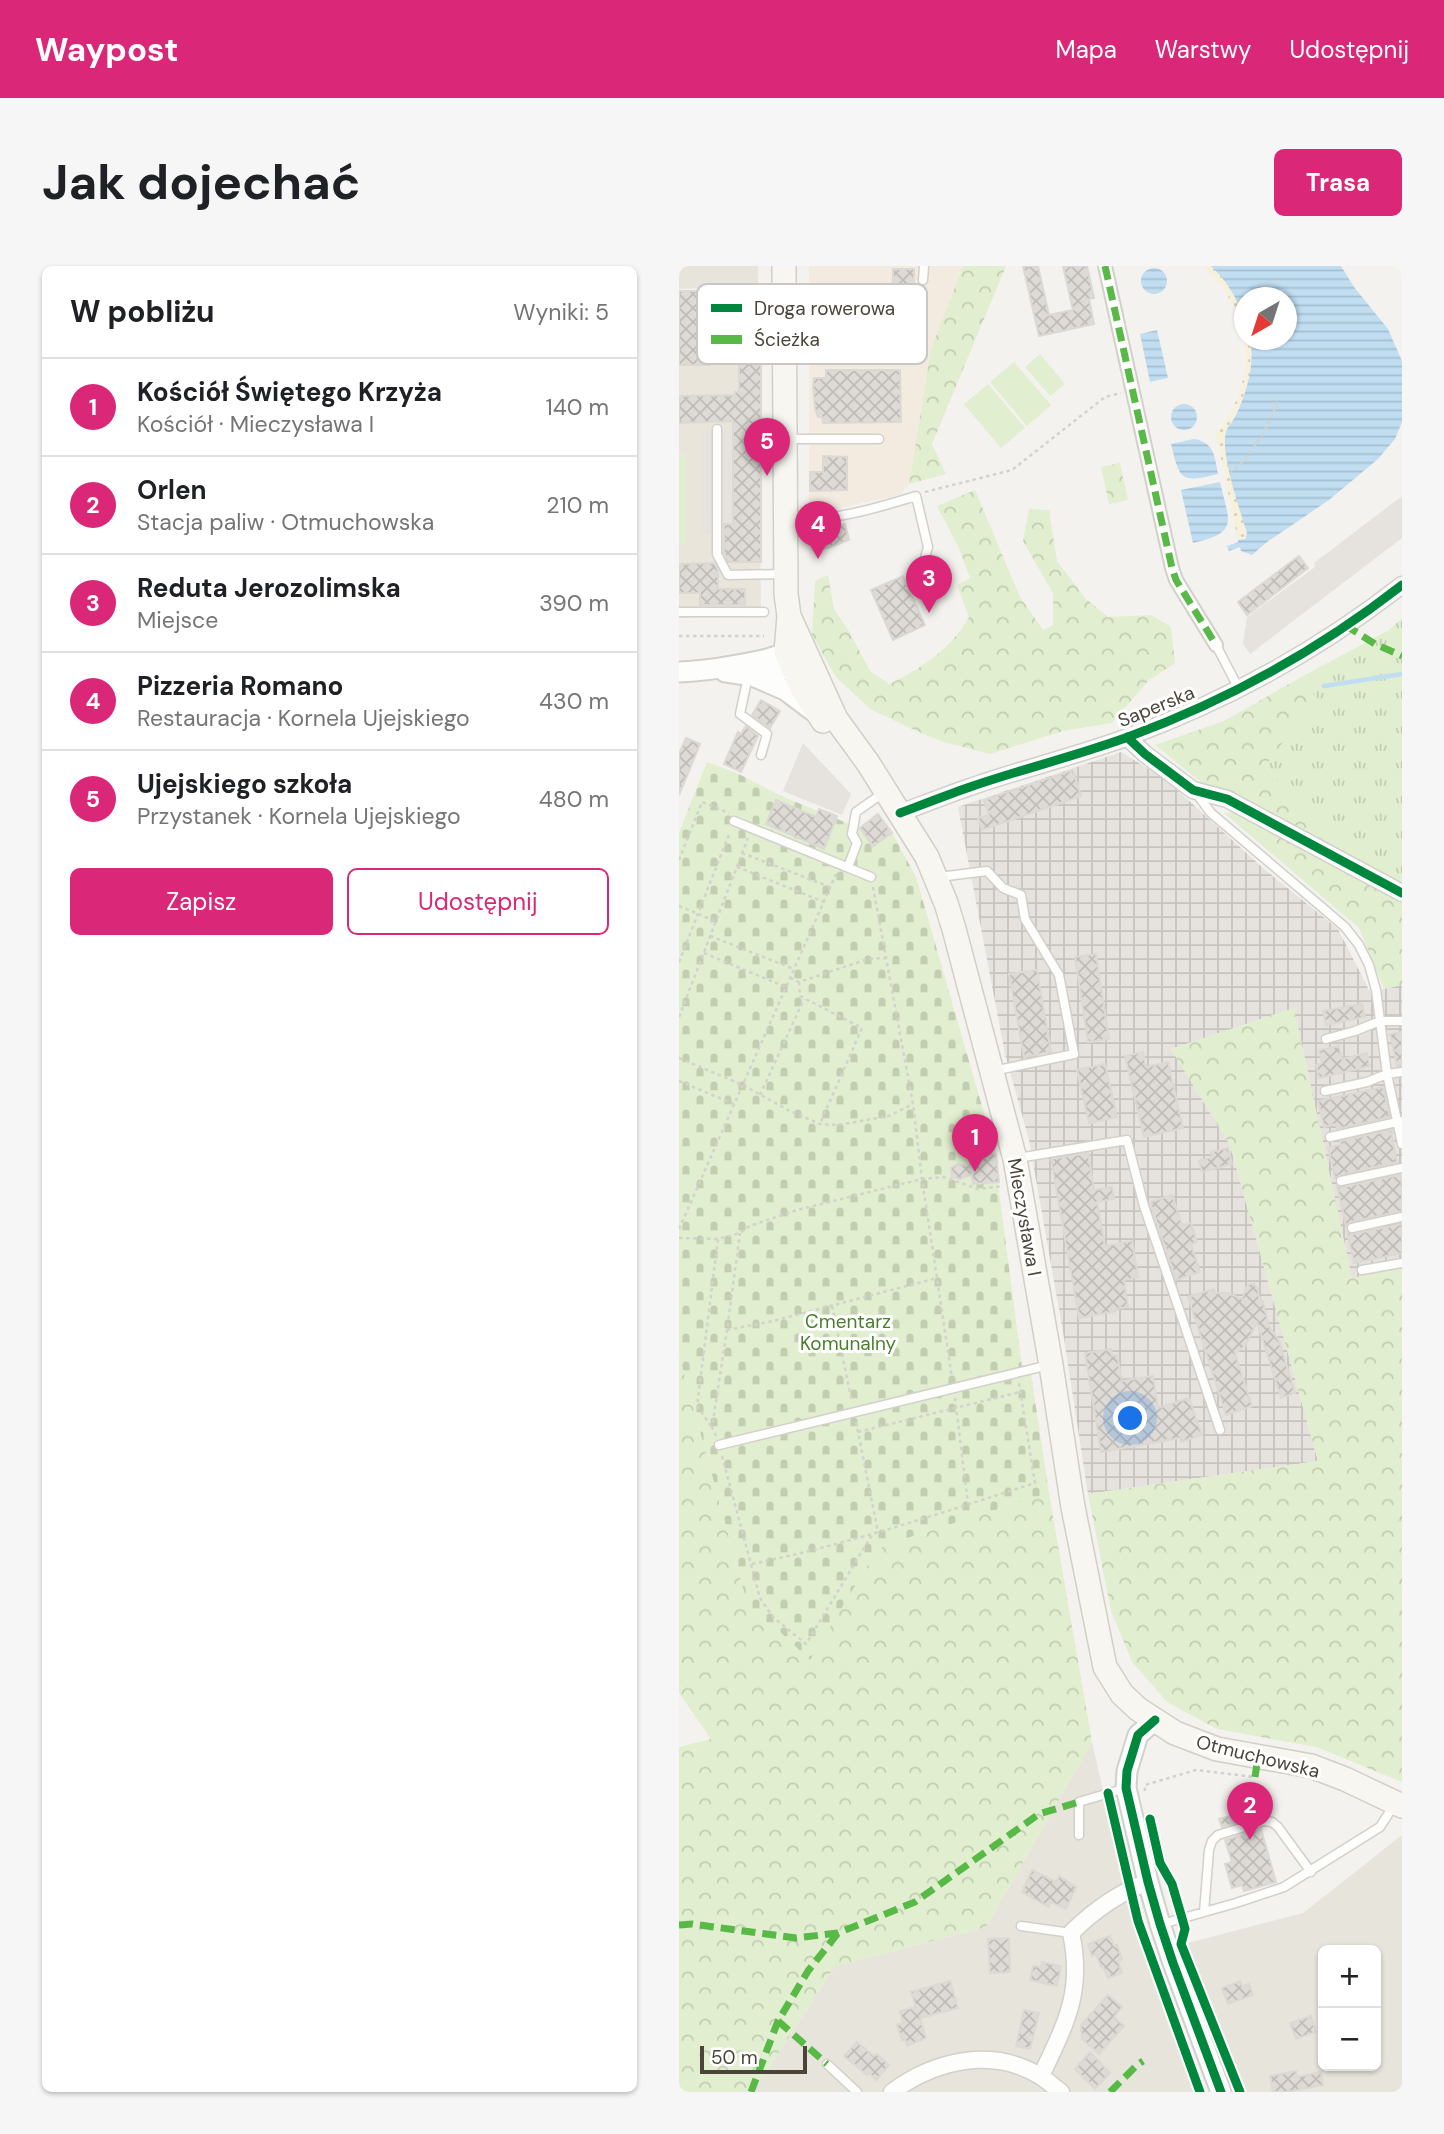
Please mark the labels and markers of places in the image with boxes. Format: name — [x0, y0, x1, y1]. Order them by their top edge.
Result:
pin: 5 — [744, 418, 790, 476]
pin: 4 — [795, 501, 841, 559]
pin: 3 — [906, 555, 952, 613]
pin: 1 — [952, 1114, 998, 1172]
pin: 2 — [1227, 1782, 1273, 1840]

